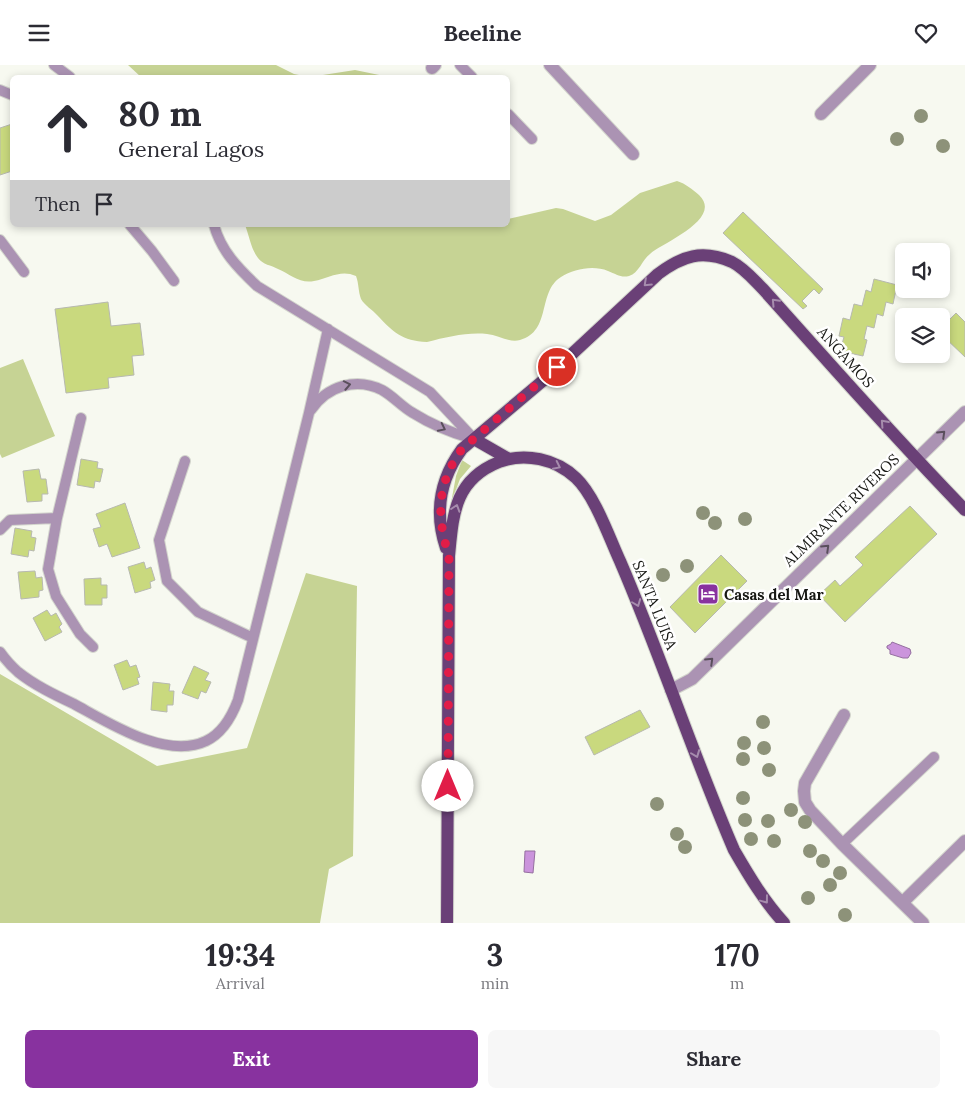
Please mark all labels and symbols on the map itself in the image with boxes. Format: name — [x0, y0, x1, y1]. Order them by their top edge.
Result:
one-way arrow — [644, 277, 653, 286]
one-way arrow — [772, 299, 781, 308]
street label: ANGAMOS — [813, 322, 878, 391]
pin — [536, 346, 578, 388]
one-way arrow — [343, 381, 352, 391]
one-way arrow — [881, 420, 890, 429]
one-way arrow — [437, 422, 446, 432]
one-way arrow — [937, 431, 946, 440]
street label: ALMIRANTE RIVEROS — [778, 450, 903, 571]
one-way arrow — [552, 459, 561, 470]
one-way arrow — [450, 504, 460, 512]
one-way arrow — [820, 544, 829, 553]
street label: SANTA LUISA — [628, 558, 682, 653]
hotel icon: Casas del Mar — [696, 582, 720, 606]
place label: Casas del Mar — [724, 585, 824, 604]
one-way arrow — [631, 598, 641, 607]
one-way arrow — [704, 658, 713, 667]
one-way arrow — [690, 749, 700, 758]
position arrow — [421, 759, 473, 811]
one-way arrow — [760, 894, 768, 903]

